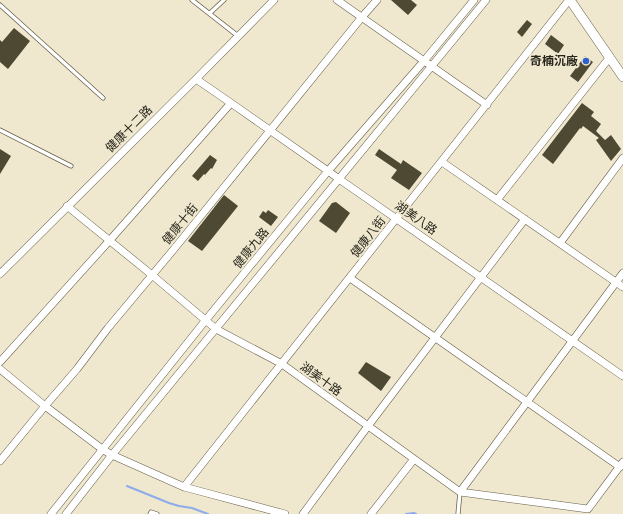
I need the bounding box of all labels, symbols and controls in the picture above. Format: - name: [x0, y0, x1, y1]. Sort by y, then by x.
- place label: 奇楠沉廠: [530, 53, 578, 67]
- marker: 奇楠沉廠: [581, 56, 591, 66]
- street label: 健康十二路: [102, 102, 154, 154]
- street label: 湖美八路: [393, 198, 440, 237]
- street label: 健康十街: [159, 200, 200, 246]
- street label: 健康八街: [347, 213, 388, 260]
- street label: 健康九路: [230, 224, 271, 270]
- street label: 湖美十路: [298, 358, 345, 398]

